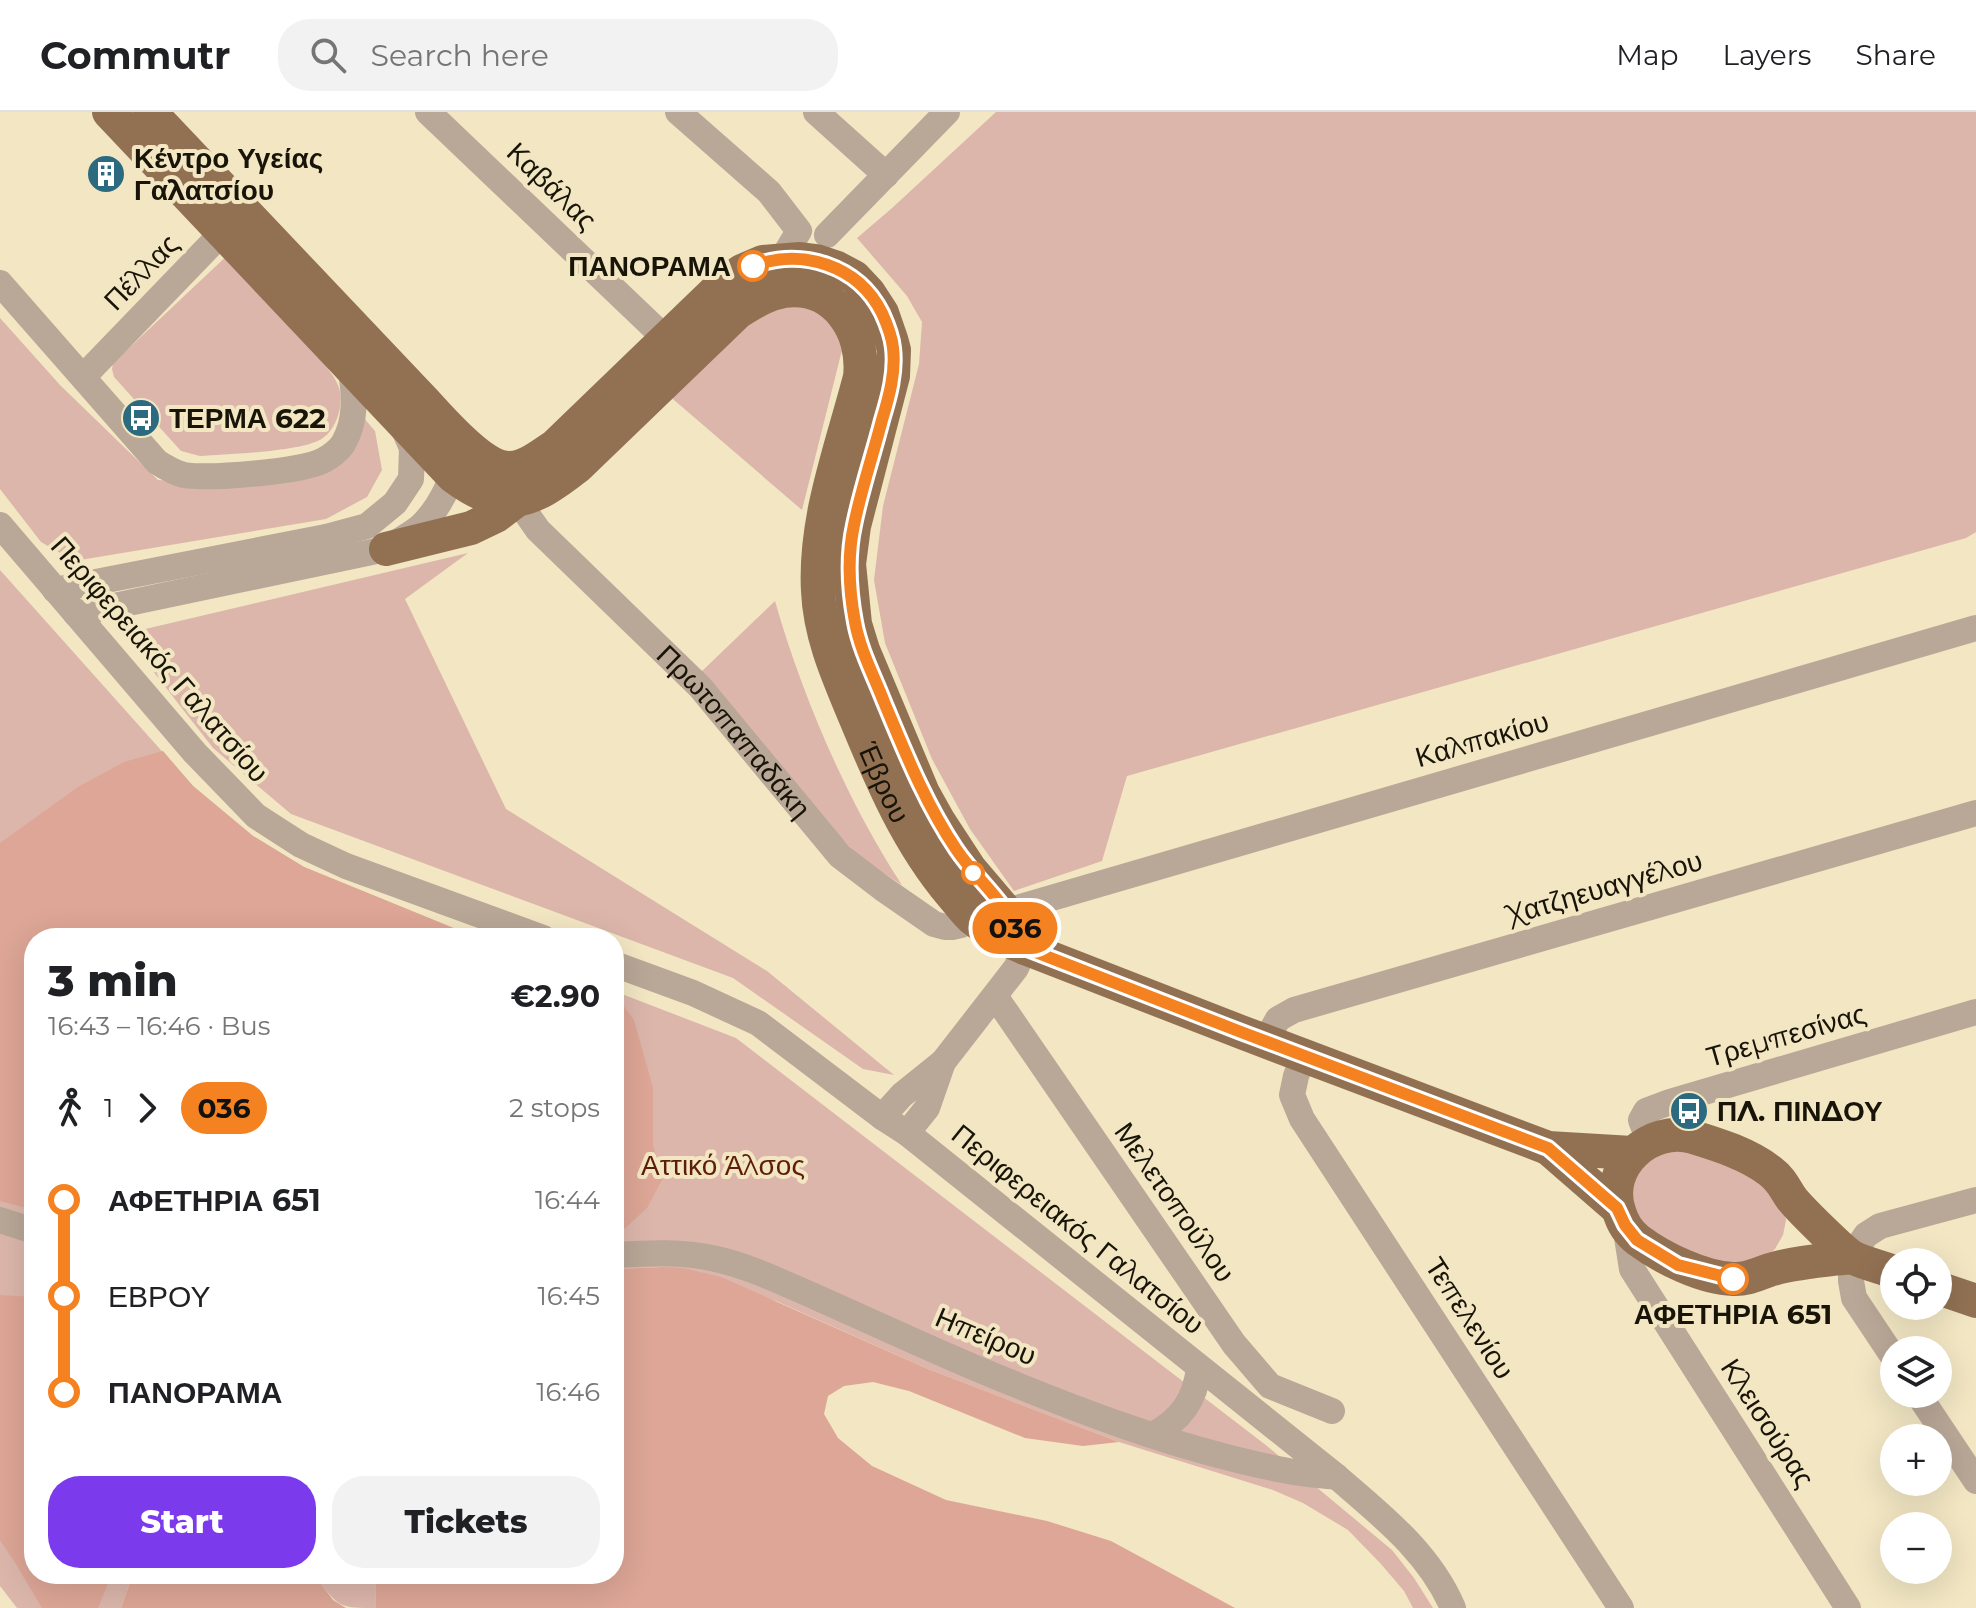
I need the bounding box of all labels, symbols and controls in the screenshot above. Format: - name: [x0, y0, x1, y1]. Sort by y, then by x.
- search box: [278, 19, 838, 91]
- text: Commutr: [40, 32, 230, 79]
- icon: search: [306, 33, 350, 77]
- text: Search here: [370, 37, 549, 74]
- text: Map: [1616, 38, 1679, 72]
- text: Layers: [1723, 38, 1812, 72]
- text: Share: [1856, 38, 1936, 72]
- street label: Καβάλας: [500, 135, 604, 237]
- place label: Κέντρο Υγείας Γαλατσίου: [134, 141, 323, 207]
- building icon: Κέντρο Υγείας Γαλατσίου: [85, 153, 127, 195]
- street label: Πέλλας: [97, 227, 185, 317]
- place label: ΠΑΝΟΡΑΜΑ: [568, 249, 731, 283]
- marker: ΠΑΝΟΡΑΜΑ: [738, 251, 768, 281]
- bus stop icon: ΤΕΡΜΑ 622: [120, 397, 162, 439]
- place label: ΤΕΡΜΑ 622: [169, 401, 326, 435]
- street label: Περιφερειακός Γαλατσίου: [44, 529, 276, 789]
- street label: Πρωτοπαπαδάκη: [650, 638, 818, 825]
- street label: Καλπακίου: [1411, 704, 1553, 774]
- street label: Έβρου: [850, 736, 917, 829]
- street label: Χατζηευαγγέλου: [1500, 843, 1706, 932]
- unlabelled marker: [962, 862, 984, 884]
- line badge: 036: [969, 902, 1061, 954]
- text: 036: [988, 911, 1042, 945]
- text: 3 min: [48, 953, 178, 1007]
- text: €2.90: [510, 978, 600, 1015]
- street label: Τρεμπεσίνας: [1702, 996, 1870, 1074]
- text: 16:43 – 16:46 · Bus: [48, 1010, 271, 1042]
- icon: walk: [48, 1086, 92, 1130]
- icon: forward: [125, 1086, 169, 1130]
- bus stop icon: ΠΛ. ΠΙΝΔΟΥ: [1668, 1090, 1710, 1132]
- text: 036: [197, 1091, 251, 1125]
- text: 1: [104, 1092, 113, 1124]
- text: 2 stops: [509, 1092, 600, 1124]
- place label: ΠΛ. ΠΙΝΔΟΥ: [1717, 1094, 1883, 1128]
- street label: Μελετοπούλου: [1107, 1116, 1243, 1288]
- street label: Περιφερειακός Γαλατσίου: [945, 1117, 1211, 1341]
- park label: Αττικό Άλσος: [641, 1148, 805, 1182]
- text: ΑΦΕΤΗΡΙΑ 651: [108, 1182, 321, 1219]
- text: 16:44: [535, 1184, 600, 1216]
- map controls: [1880, 1248, 1952, 1584]
- button: locate: [1880, 1248, 1952, 1320]
- street label: Τεπελενίου: [1418, 1251, 1522, 1385]
- marker: ΑΦΕΤΗΡΙΑ 651: [1718, 1264, 1748, 1294]
- text: ΕΒΡΟΥ: [108, 1278, 210, 1315]
- text: 16:45: [537, 1280, 600, 1312]
- place label: ΑΦΕΤΗΡΙΑ 651: [1634, 1297, 1832, 1331]
- street label: Ηπείρου: [931, 1300, 1041, 1372]
- button: layers: [1880, 1336, 1952, 1408]
- street label: Κλεισούρας: [1714, 1352, 1822, 1494]
- text: ΠΑΝΟΡΑΜΑ: [108, 1374, 282, 1411]
- text: 16:46: [536, 1376, 600, 1408]
- button: +: [1880, 1424, 1952, 1496]
- button: Start: [48, 1476, 316, 1568]
- button: Tickets: [332, 1476, 600, 1568]
- button: −: [1880, 1512, 1952, 1584]

